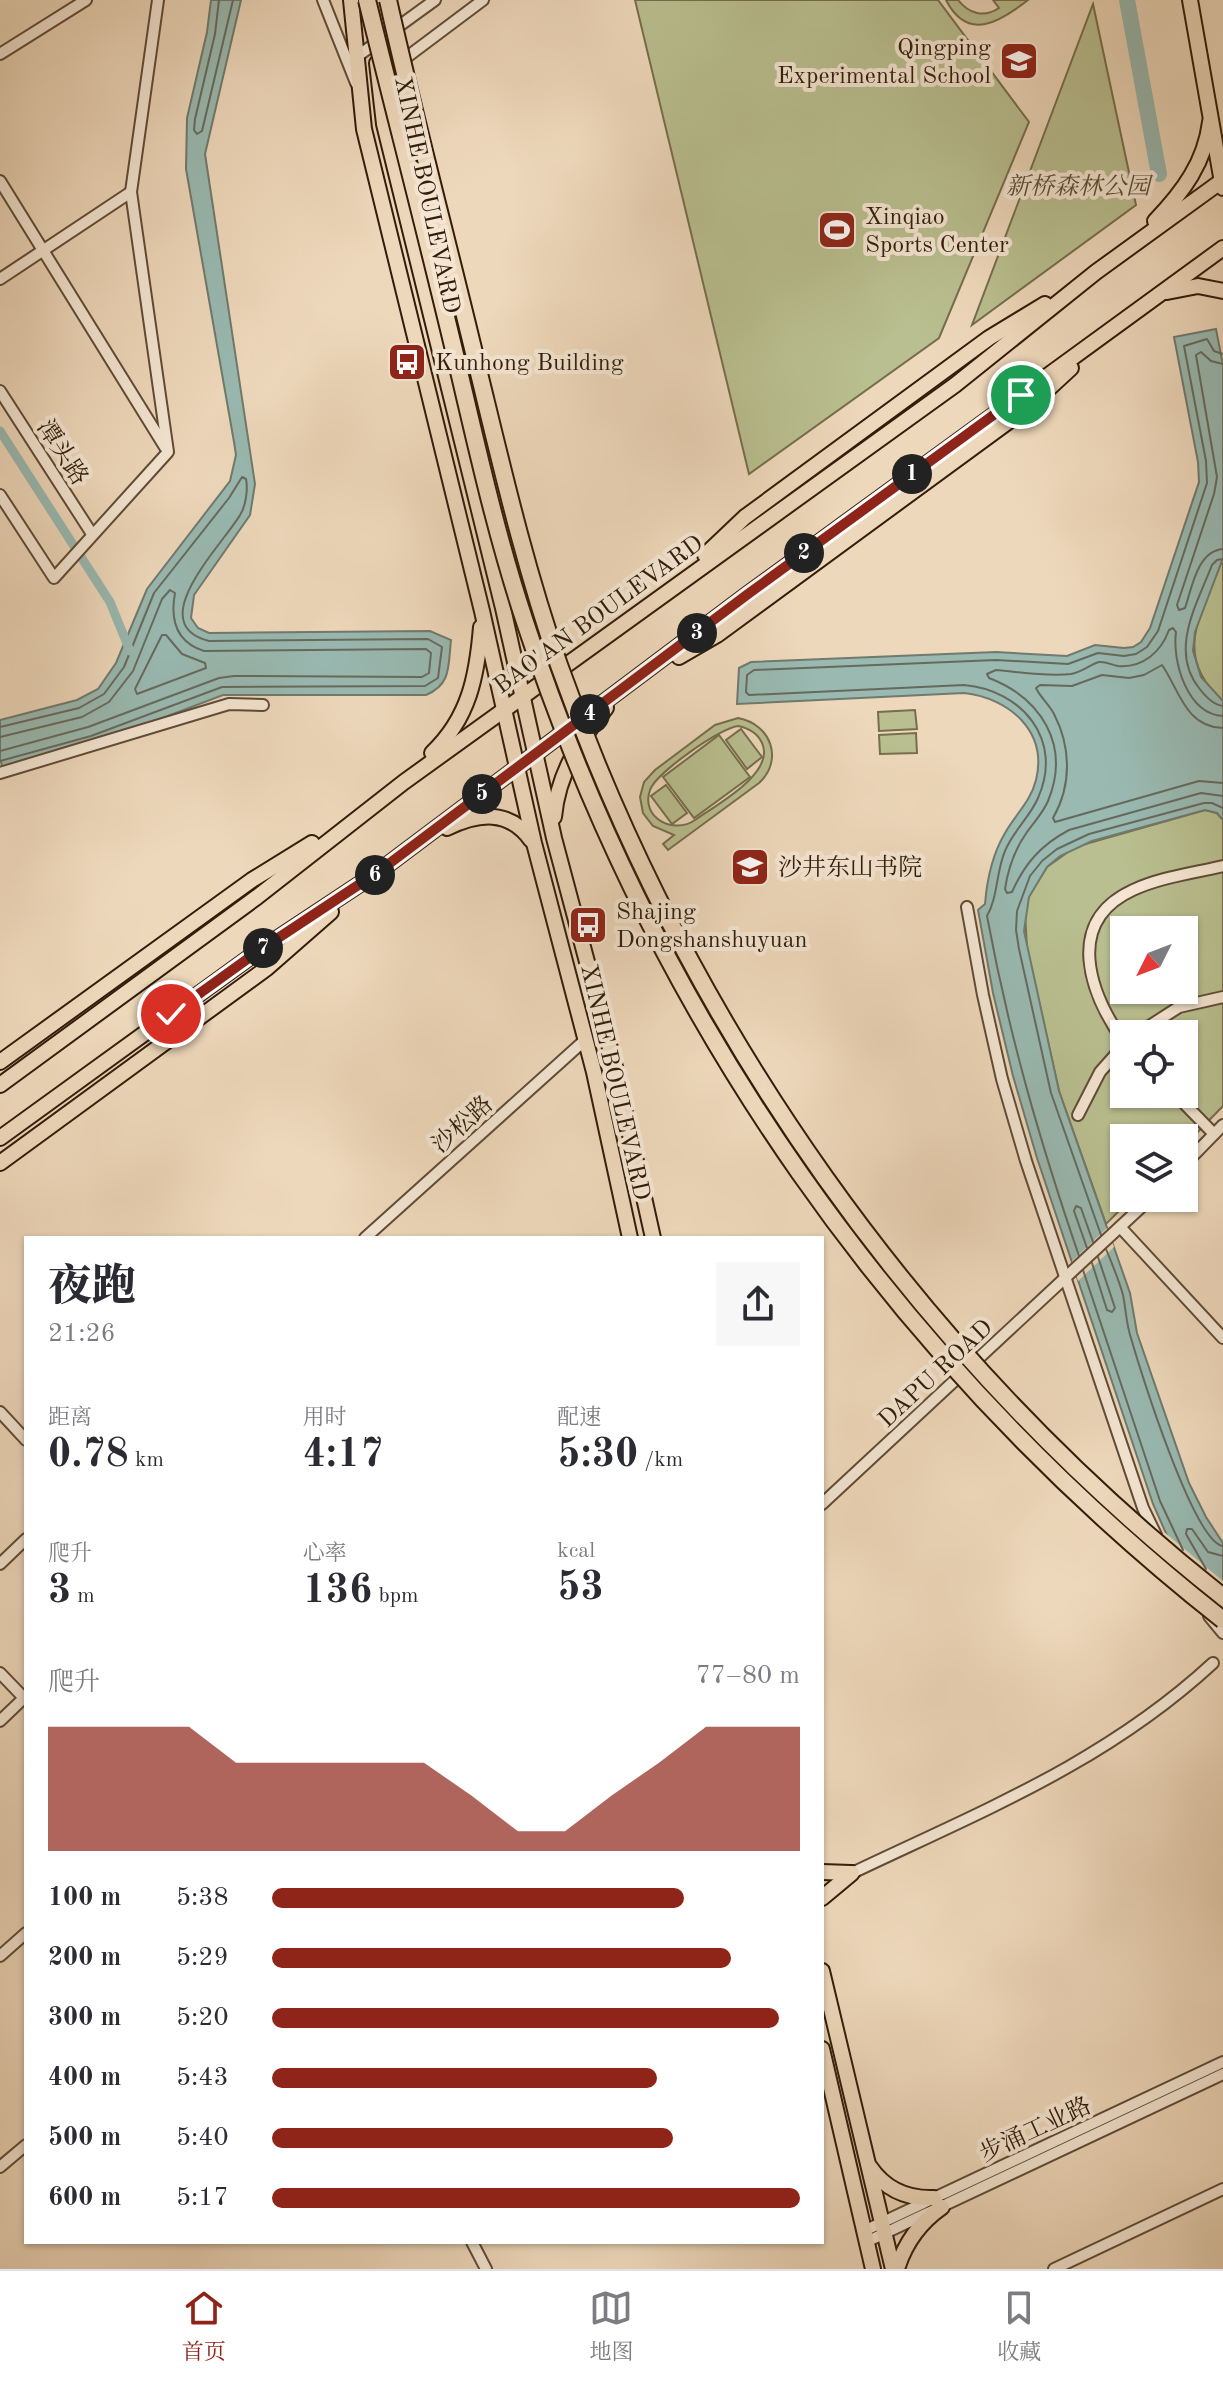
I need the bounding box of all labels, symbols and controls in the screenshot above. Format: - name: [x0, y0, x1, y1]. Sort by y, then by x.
- place label: Qingping Experimental School: [777, 37, 991, 89]
- school or university icon: Qingping Experimental School: [998, 40, 1040, 82]
- street label: XINHE BOULEVARD: [389, 75, 463, 316]
- park label: 新桥森林公园: [1006, 173, 1154, 200]
- place label: Xinqiao Sports Center: [865, 206, 1009, 258]
- sports icon: Xinqiao Sports Center: [816, 209, 858, 251]
- bus stop icon: Kunhong Building: [386, 341, 428, 383]
- place label: Kunhong Building: [435, 352, 624, 376]
- pin: [987, 361, 1055, 429]
- icon: arrive: [999, 373, 1043, 417]
- street label: 潭头路: [32, 415, 94, 490]
- pin: 1: [892, 454, 932, 494]
- text: 1: [906, 463, 918, 485]
- street label: BAO'AN BOULEVARD: [490, 532, 708, 699]
- pin: 2: [784, 533, 824, 573]
- text: 2: [798, 542, 810, 564]
- pin: 3: [677, 613, 717, 653]
- text: 3: [691, 622, 703, 644]
- pin: 4: [570, 694, 610, 734]
- text: 4: [584, 703, 596, 725]
- pin: 5: [462, 774, 502, 814]
- text: 5: [476, 783, 488, 805]
- school or university icon: 沙井东山书院: [729, 846, 771, 888]
- place label: 沙井东山书院: [778, 854, 922, 881]
- pin: 6: [355, 855, 395, 895]
- text: 6: [369, 864, 381, 886]
- place label: Shajing Dongshanshuyuan: [616, 901, 808, 953]
- bus stop icon: Shajing Dongshanshuyuan: [567, 904, 609, 946]
- north arrow: [1110, 916, 1198, 1004]
- map controls: [1110, 916, 1198, 1212]
- pin: 7: [243, 928, 283, 968]
- text: 7: [257, 937, 269, 959]
- street label: XINHE BOULEVARD: [575, 962, 653, 1203]
- pin: [137, 980, 205, 1048]
- icon: check: [149, 992, 193, 1036]
- button: locate: [1110, 1020, 1198, 1108]
- street label: 沙松路: [427, 1090, 498, 1158]
- button: layers: [1110, 1124, 1198, 1212]
- button: share: [716, 1262, 800, 1346]
- text: 夜跑: [48, 1266, 136, 1310]
- street label: DAPU ROAD: [875, 1316, 998, 1433]
- text: 21:26: [48, 1321, 116, 1347]
- text: 距离: [48, 1407, 92, 1429]
- text: 用时: [303, 1407, 347, 1429]
- text: 配速: [557, 1407, 601, 1429]
- text: 0.78: [48, 1436, 129, 1476]
- text: 4:17: [303, 1436, 383, 1476]
- text: 5:30: [557, 1436, 638, 1476]
- text: km: [129, 1449, 164, 1471]
- text: /km: [638, 1449, 683, 1471]
- text: kcal: [557, 1540, 595, 1562]
- text: 爬升: [48, 1543, 92, 1565]
- text: 心率: [303, 1543, 347, 1565]
- text: 53: [557, 1569, 604, 1609]
- text: 3: [48, 1572, 71, 1612]
- text: 136: [303, 1572, 372, 1612]
- text: m: [71, 1585, 95, 1607]
- text: bpm: [372, 1585, 419, 1607]
- text: 77–80 m: [696, 1663, 800, 1689]
- text: 爬升: [48, 1670, 100, 1696]
- text: 100 m: [48, 1885, 121, 1911]
- text: 5:38: [176, 1885, 229, 1911]
- text: 200 m: [48, 1945, 121, 1971]
- text: 5:29: [176, 1945, 229, 1971]
- text: 300 m: [48, 2005, 121, 2031]
- text: 5:20: [176, 2005, 229, 2031]
- text: 400 m: [48, 2065, 121, 2091]
- text: 5:43: [176, 2065, 229, 2091]
- street label: 步涌工业路: [975, 2092, 1095, 2167]
- text: 500 m: [48, 2125, 121, 2151]
- text: 5:40: [176, 2125, 229, 2151]
- text: 600 m: [48, 2185, 121, 2211]
- text: 5:17: [176, 2185, 229, 2211]
- tab: 首页: [182, 2286, 226, 2367]
- tab: 地图: [589, 2286, 633, 2367]
- tab: 收藏: [997, 2286, 1041, 2367]

